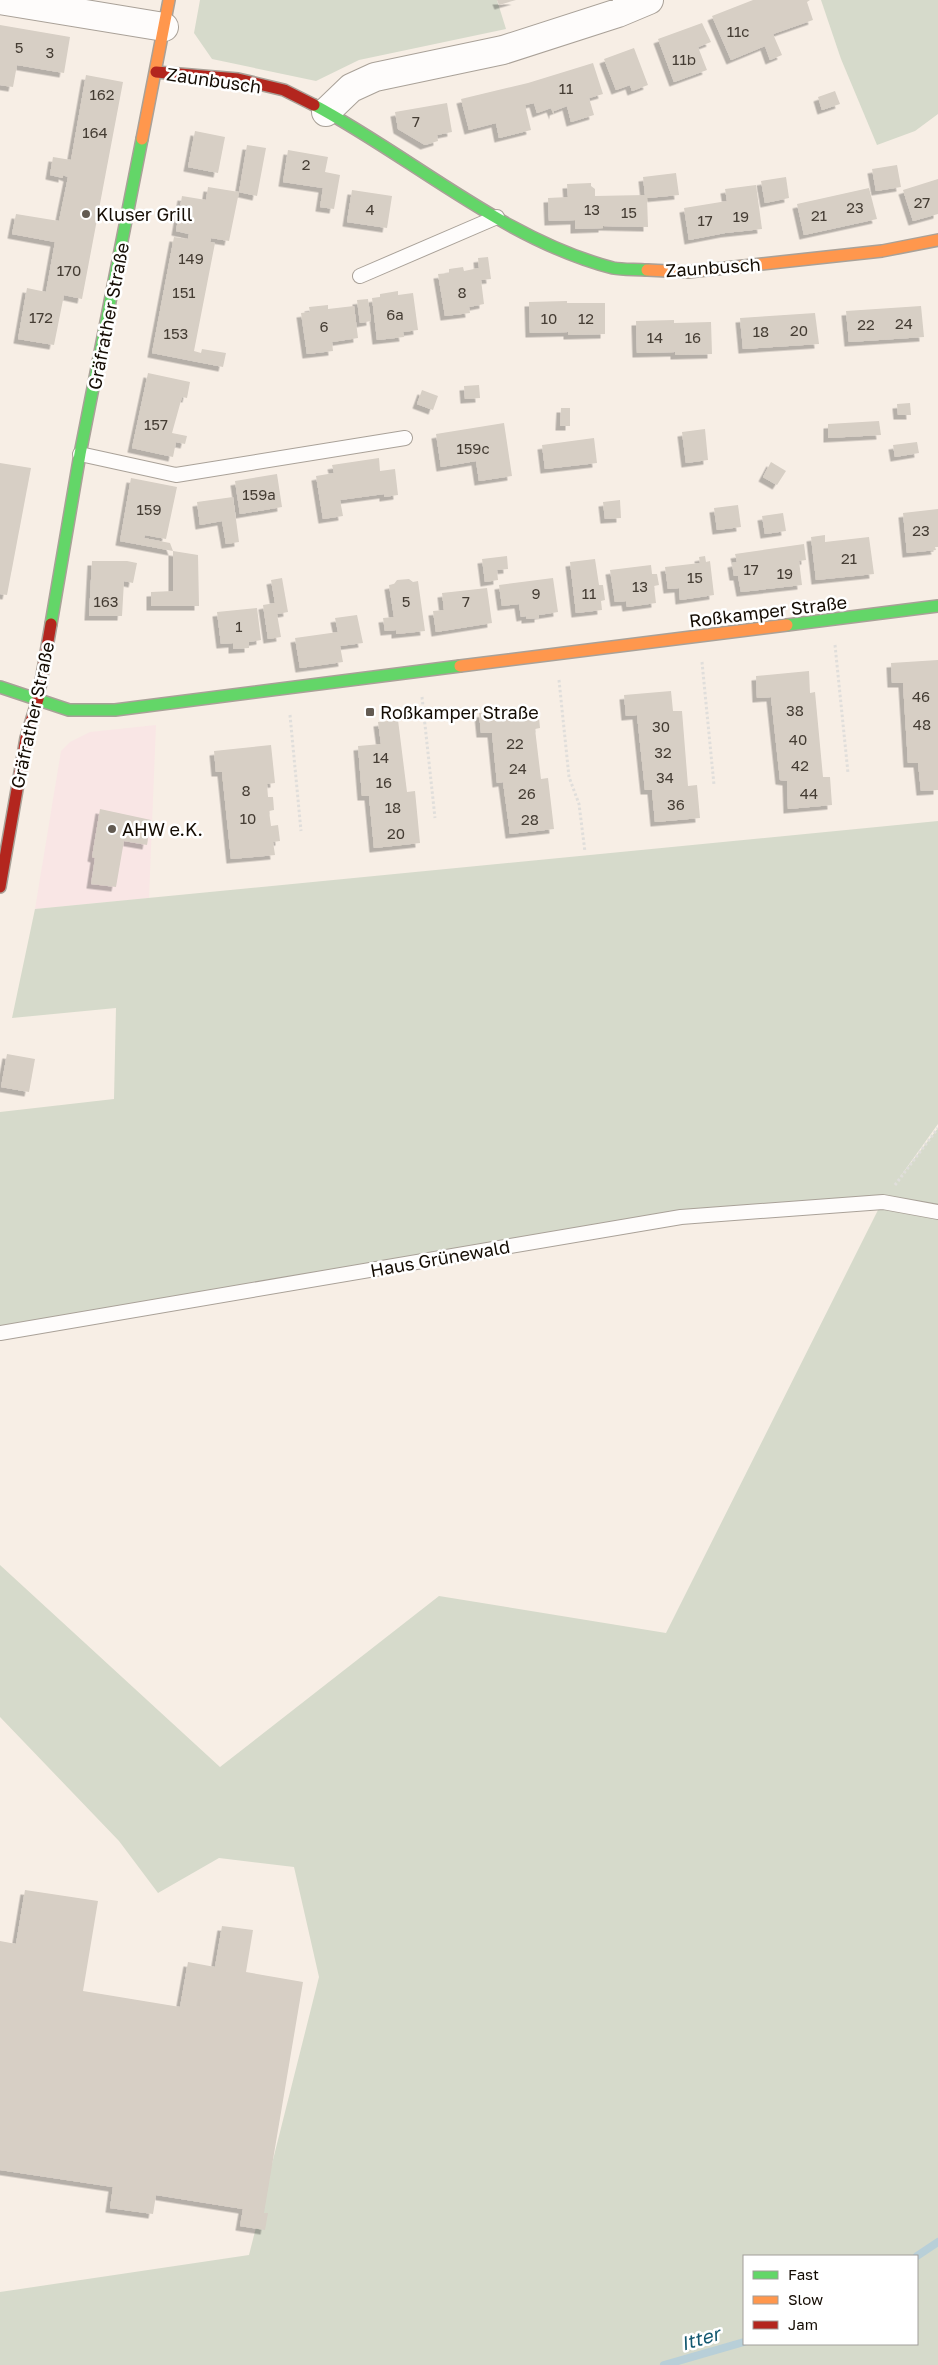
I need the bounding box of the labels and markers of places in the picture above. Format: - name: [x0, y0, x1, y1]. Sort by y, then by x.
- place label: Kluser Grill: [96, 203, 193, 225]
- marker: Kluser Grill: [80, 208, 92, 220]
- place label: Roßkamper Straße: [380, 701, 539, 723]
- marker: Roßkamper Straße: [364, 706, 376, 718]
- place label: AHW e.K.: [122, 818, 203, 840]
- marker: AHW e.K.: [106, 823, 118, 835]

